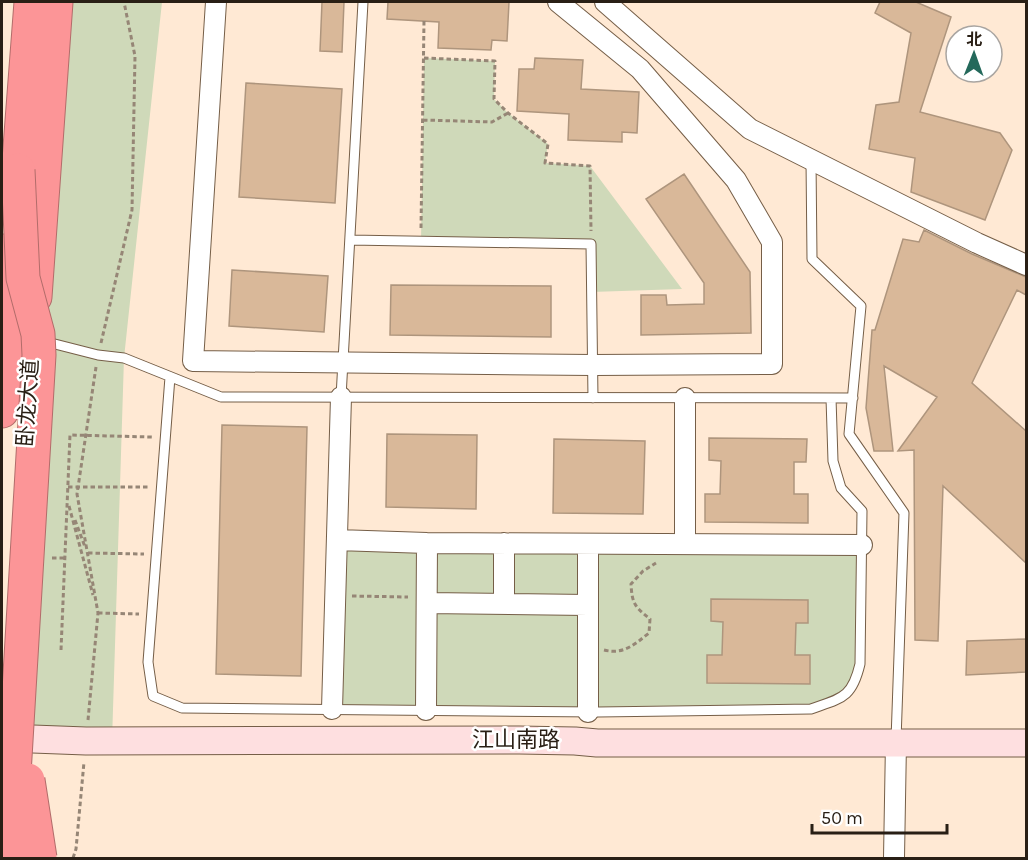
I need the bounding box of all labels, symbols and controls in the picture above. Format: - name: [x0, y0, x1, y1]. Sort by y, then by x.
- north arrow: [944, 24, 1004, 84]
- text: 北: [966, 30, 982, 49]
- street label: 卧龙大道: [12, 358, 44, 448]
- street label: 江山南路: [472, 727, 560, 753]
- scale bar: [812, 797, 947, 835]
- text: 50 m: [821, 807, 863, 829]

